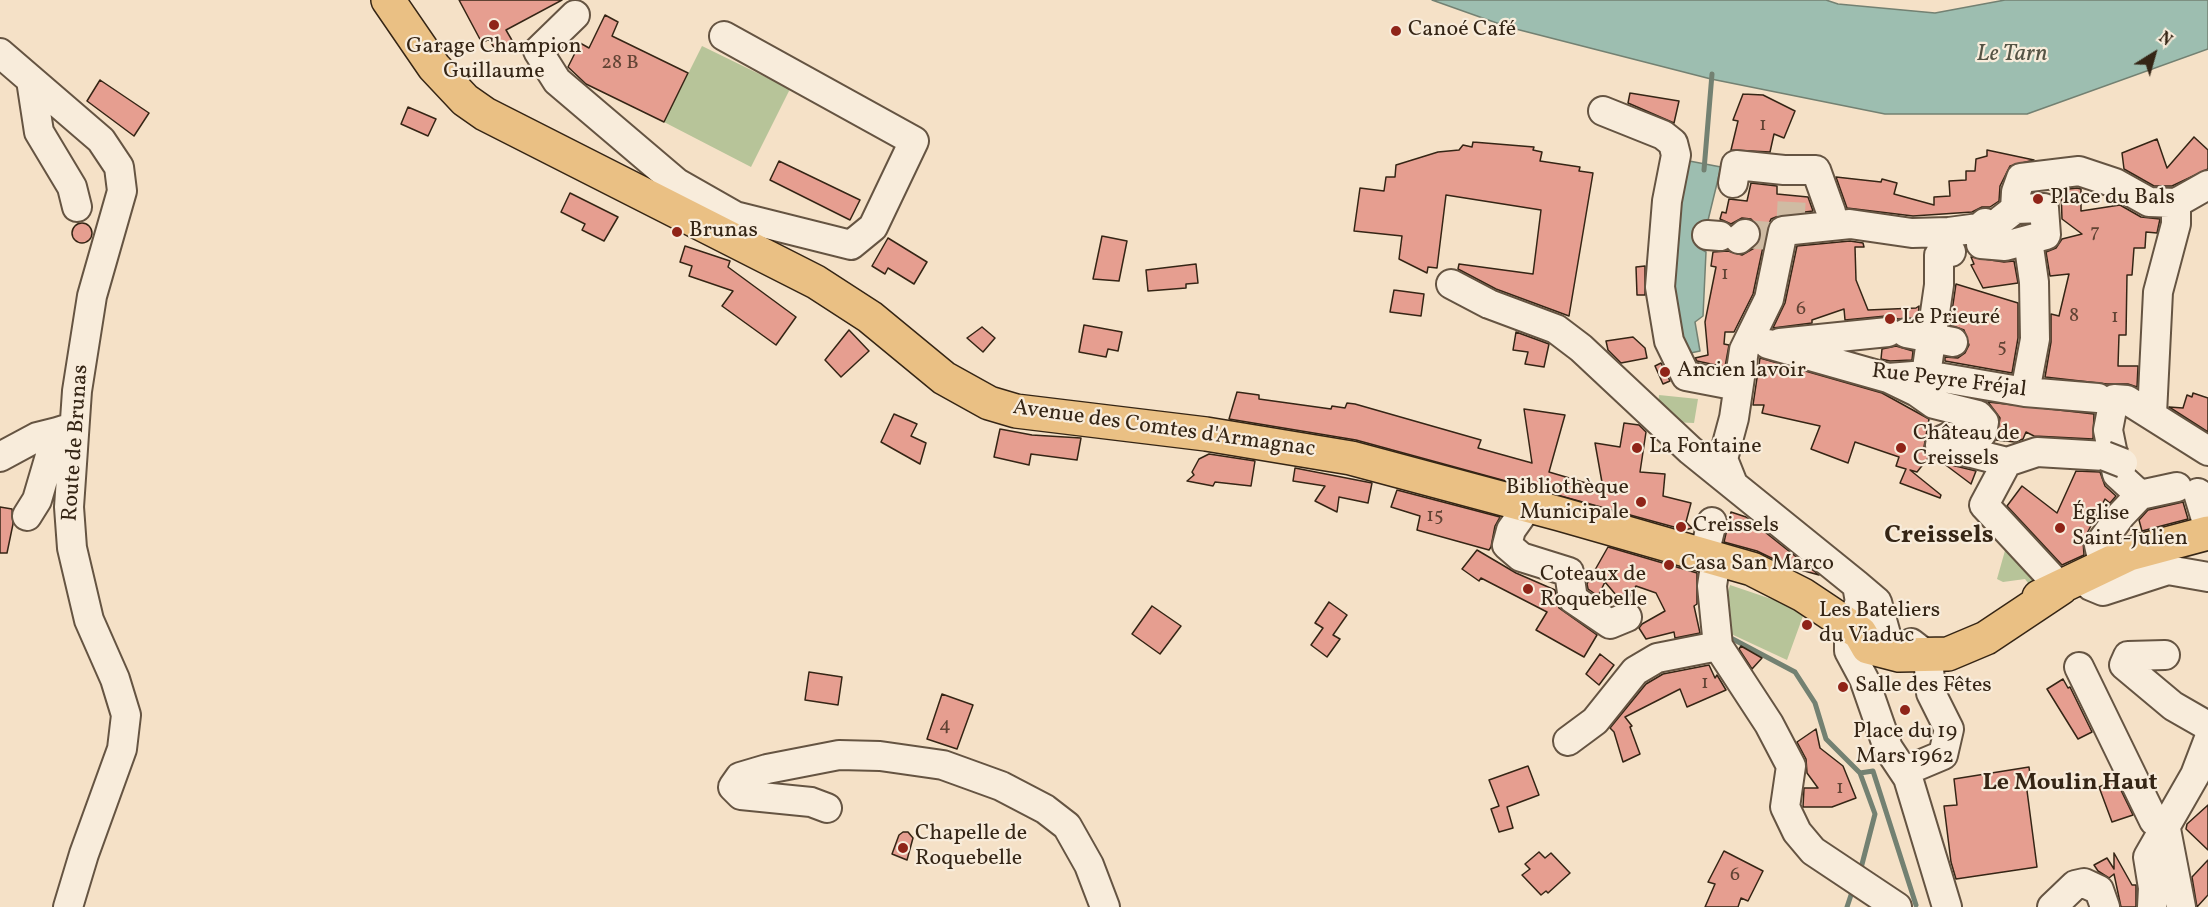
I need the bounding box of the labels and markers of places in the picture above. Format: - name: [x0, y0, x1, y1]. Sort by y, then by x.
- marker: Garage Champion Guillaume: [487, 18, 501, 32]
- place label: Canoé Café: [1408, 18, 1516, 44]
- marker: Canoé Café: [1389, 24, 1403, 38]
- place label: Garage Champion Guillaume: [406, 35, 582, 86]
- place label: Place du Bals: [2050, 186, 2175, 212]
- marker: Place du Bals: [2031, 192, 2045, 206]
- place label: Brunas: [689, 219, 758, 245]
- marker: Brunas: [670, 225, 684, 239]
- place label: Le Prieuré: [1902, 306, 2000, 332]
- marker: Le Prieuré: [1883, 312, 1897, 326]
- place label: Ancien lavoir: [1677, 359, 1806, 385]
- marker: Ancien lavoir: [1658, 365, 1672, 379]
- place label: Château de Creissels: [1913, 422, 2020, 474]
- place label: La Fontaine: [1649, 435, 1762, 461]
- marker: La Fontaine: [1630, 441, 1644, 455]
- marker: Château de Creissels: [1894, 441, 1908, 455]
- place label: Bibliothèque Municipale: [1506, 476, 1629, 528]
- marker: Bibliothèque Municipale: [1634, 495, 1648, 509]
- place label: Église Saint-Julien: [2072, 502, 2188, 554]
- place label: Creissels: [1693, 514, 1779, 540]
- marker: Creissels: [1674, 520, 1688, 534]
- marker: Église Saint-Julien: [2053, 521, 2067, 535]
- place label: Casa San Marco: [1681, 552, 1834, 578]
- marker: Casa San Marco: [1662, 558, 1676, 572]
- place label: Coteaux de Roquebelle: [1540, 563, 1647, 614]
- marker: Coteaux de Roquebelle: [1521, 582, 1535, 596]
- place label: Les Bateliers du Viaduc: [1819, 599, 1940, 650]
- marker: Les Bateliers du Viaduc: [1800, 618, 1814, 632]
- place label: Salle des Fêtes: [1855, 674, 1992, 700]
- marker: Salle des Fêtes: [1836, 680, 1850, 694]
- marker: Place du 19 Mars 1962: [1898, 703, 1912, 717]
- place label: Place du 19 Mars 1962: [1853, 720, 1957, 772]
- place label: Chapelle de Roquebelle: [915, 822, 1027, 873]
- marker: Chapelle de Roquebelle: [896, 841, 910, 855]

